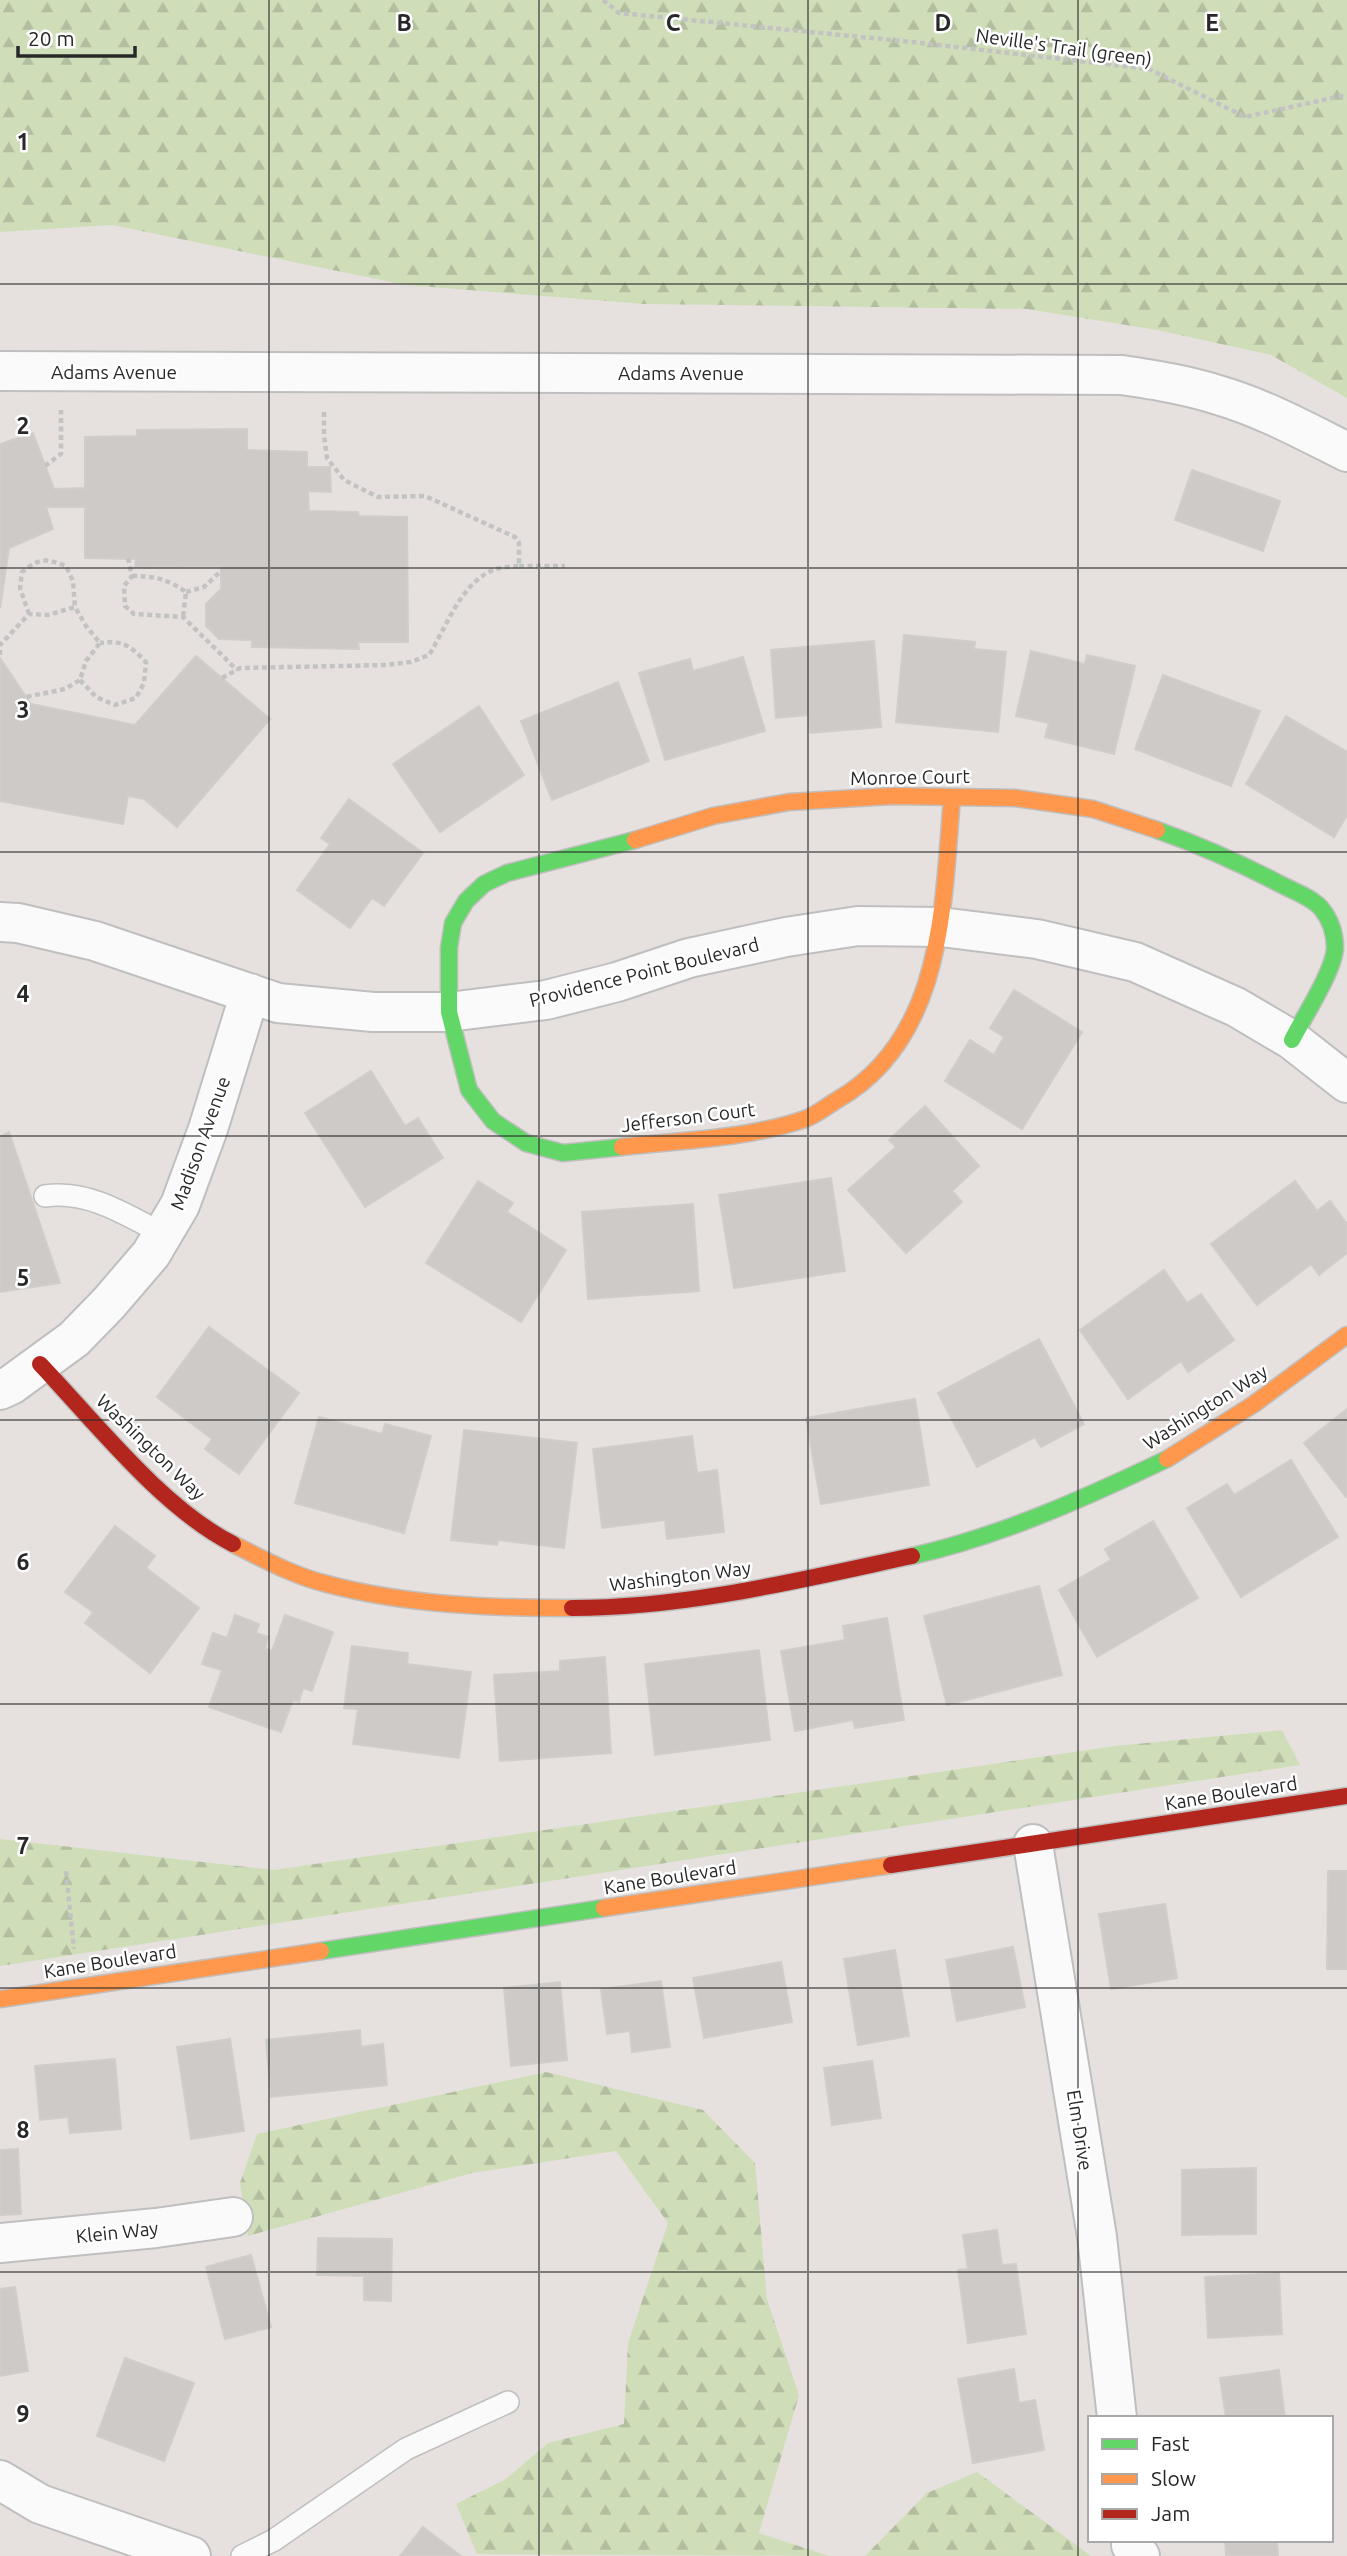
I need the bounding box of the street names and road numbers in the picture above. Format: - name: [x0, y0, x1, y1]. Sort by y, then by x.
- street label: Neville's Trail (green): [974, 24, 1154, 70]
- street label: Adams Avenue: [51, 361, 177, 383]
- street label: Adams Avenue: [618, 362, 744, 384]
- street label: Monroe Court: [850, 765, 971, 789]
- street label: Providence Point Boulevard: [527, 933, 761, 1011]
- street label: Madison Avenue: [166, 1073, 234, 1213]
- street label: Jefferson Court: [620, 1098, 757, 1136]
- street label: Washington Way: [1139, 1360, 1271, 1454]
- street label: Washington Way: [92, 1390, 210, 1504]
- street label: Washington Way: [608, 1556, 752, 1596]
- street label: Kane Boulevard: [1163, 1772, 1299, 1814]
- street label: Kane Boulevard: [602, 1856, 738, 1898]
- street label: Kane Boulevard: [42, 1940, 178, 1982]
- street label: Elm Drive: [1063, 2088, 1097, 2172]
- street label: Klein Way: [75, 2217, 159, 2247]

